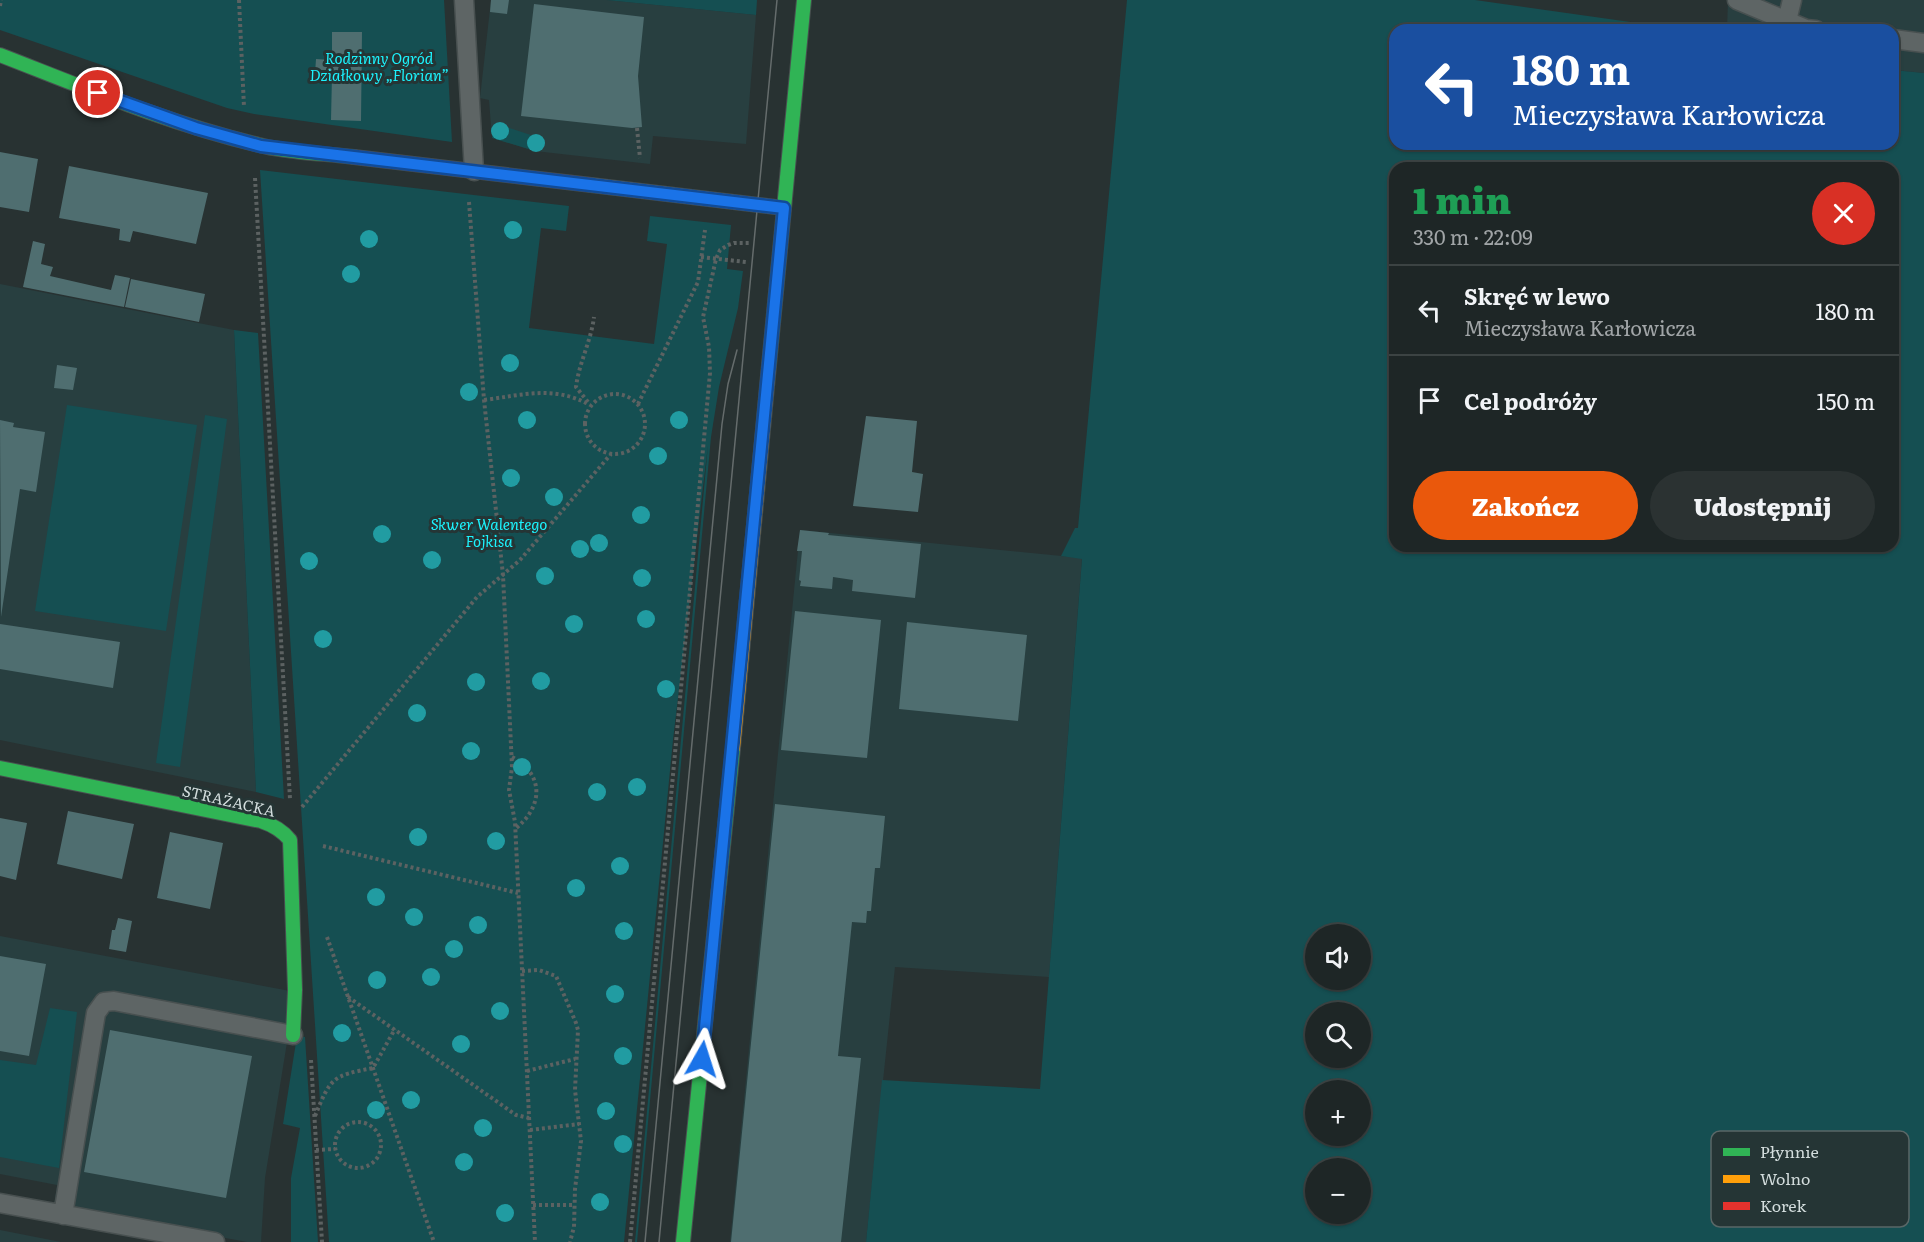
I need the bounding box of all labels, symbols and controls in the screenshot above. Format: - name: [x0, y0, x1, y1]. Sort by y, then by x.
- text: 180 m: [1512, 36, 1630, 98]
- park label: Rodzinny Ogród Działkowy „Florian”: [310, 46, 448, 86]
- icon: left: [1413, 48, 1491, 126]
- pin: [72, 67, 123, 118]
- icon: arrive: [81, 76, 114, 109]
- text: Mieczysława Karłowicza: [1512, 93, 1825, 133]
- text: 1 min: [1413, 172, 1511, 225]
- button: close: [1812, 182, 1875, 245]
- text: 330 m · 22:09: [1413, 221, 1533, 251]
- text: Skręć w lewo: [1464, 279, 1610, 312]
- icon: left: [1413, 294, 1446, 327]
- text: 180 m: [1815, 294, 1875, 327]
- text: Mieczysława Karłowicza: [1464, 312, 1696, 342]
- icon: arrive: [1413, 384, 1446, 417]
- text: Cel podróży: [1464, 384, 1597, 417]
- text: 150 m: [1816, 384, 1875, 417]
- button: Zakończ: [1413, 471, 1638, 540]
- button: Udostępnij: [1650, 471, 1875, 540]
- park label: Skwer Walentego Fojkisa: [431, 512, 547, 552]
- street label: STRAŻACKA: [180, 778, 278, 822]
- map controls: [1305, 924, 1371, 1224]
- button: sound: [1305, 924, 1371, 990]
- button: search: [1305, 1002, 1371, 1068]
- position arrow: [670, 1027, 734, 1091]
- button: +: [1305, 1080, 1371, 1146]
- legend: [1711, 1131, 1909, 1227]
- text: Płynnie: [1760, 1139, 1819, 1163]
- button: −: [1305, 1158, 1371, 1224]
- text: Wolno: [1760, 1166, 1810, 1190]
- text: Korek: [1760, 1193, 1806, 1217]

